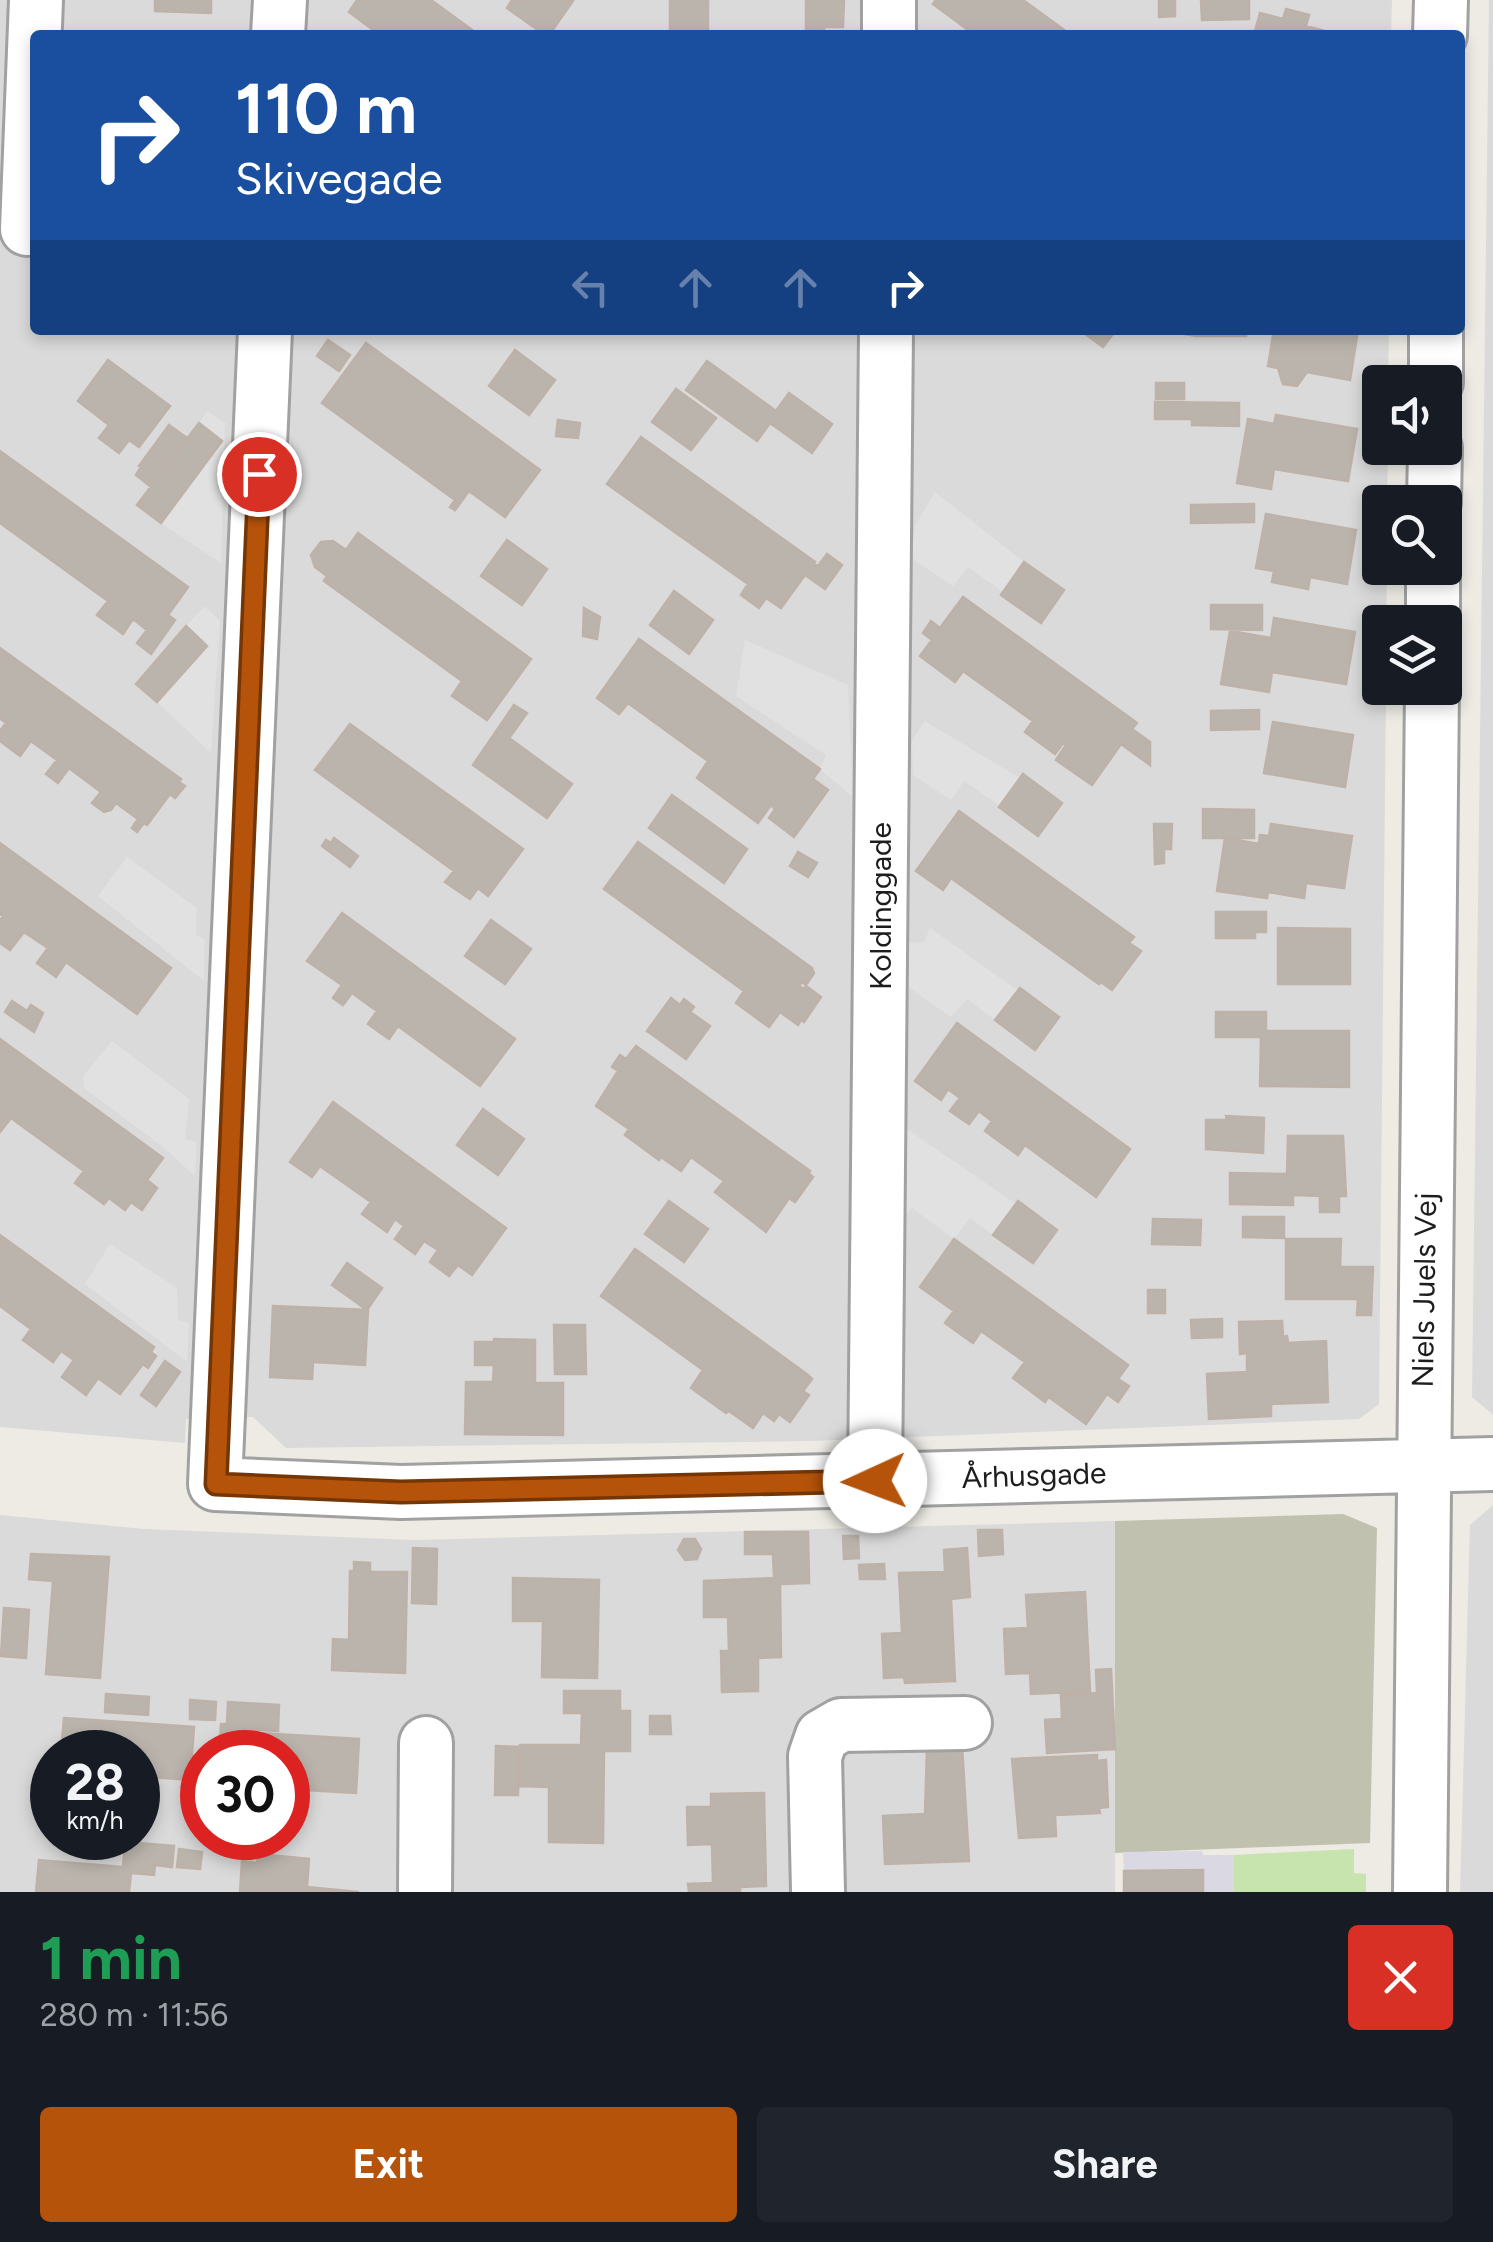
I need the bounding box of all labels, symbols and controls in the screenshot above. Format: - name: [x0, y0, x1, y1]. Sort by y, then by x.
- text: 110 m: [235, 66, 417, 151]
- icon: right: [70, 70, 200, 200]
- text: Skivegade: [235, 151, 443, 205]
- icon: left: [563, 260, 618, 315]
- icon: ahead: [668, 260, 723, 315]
- icon: ahead: [773, 260, 828, 315]
- icon: right: [878, 260, 933, 315]
- map controls: [1362, 365, 1462, 705]
- button: sound: [1362, 365, 1462, 465]
- pin: [217, 432, 302, 517]
- icon: arrive: [232, 447, 287, 502]
- button: search: [1362, 485, 1462, 585]
- button: layers: [1362, 605, 1462, 705]
- street label: Koldinggade: [862, 822, 899, 990]
- street label: Niels Juels Vej: [1404, 1192, 1444, 1388]
- position arrow: [823, 1429, 927, 1533]
- street label: Århusgade: [961, 1454, 1107, 1496]
- speed limit sign: 30: [180, 1730, 310, 1860]
- text: 28: [65, 1752, 125, 1813]
- text: km/h: [66, 1805, 124, 1835]
- text: 1 min: [40, 1922, 182, 1994]
- button: close: [1348, 1925, 1453, 2030]
- text: 280 m · 11:56: [40, 1996, 228, 2034]
- button: Exit: [40, 2107, 737, 2222]
- button: Share: [757, 2107, 1453, 2222]

